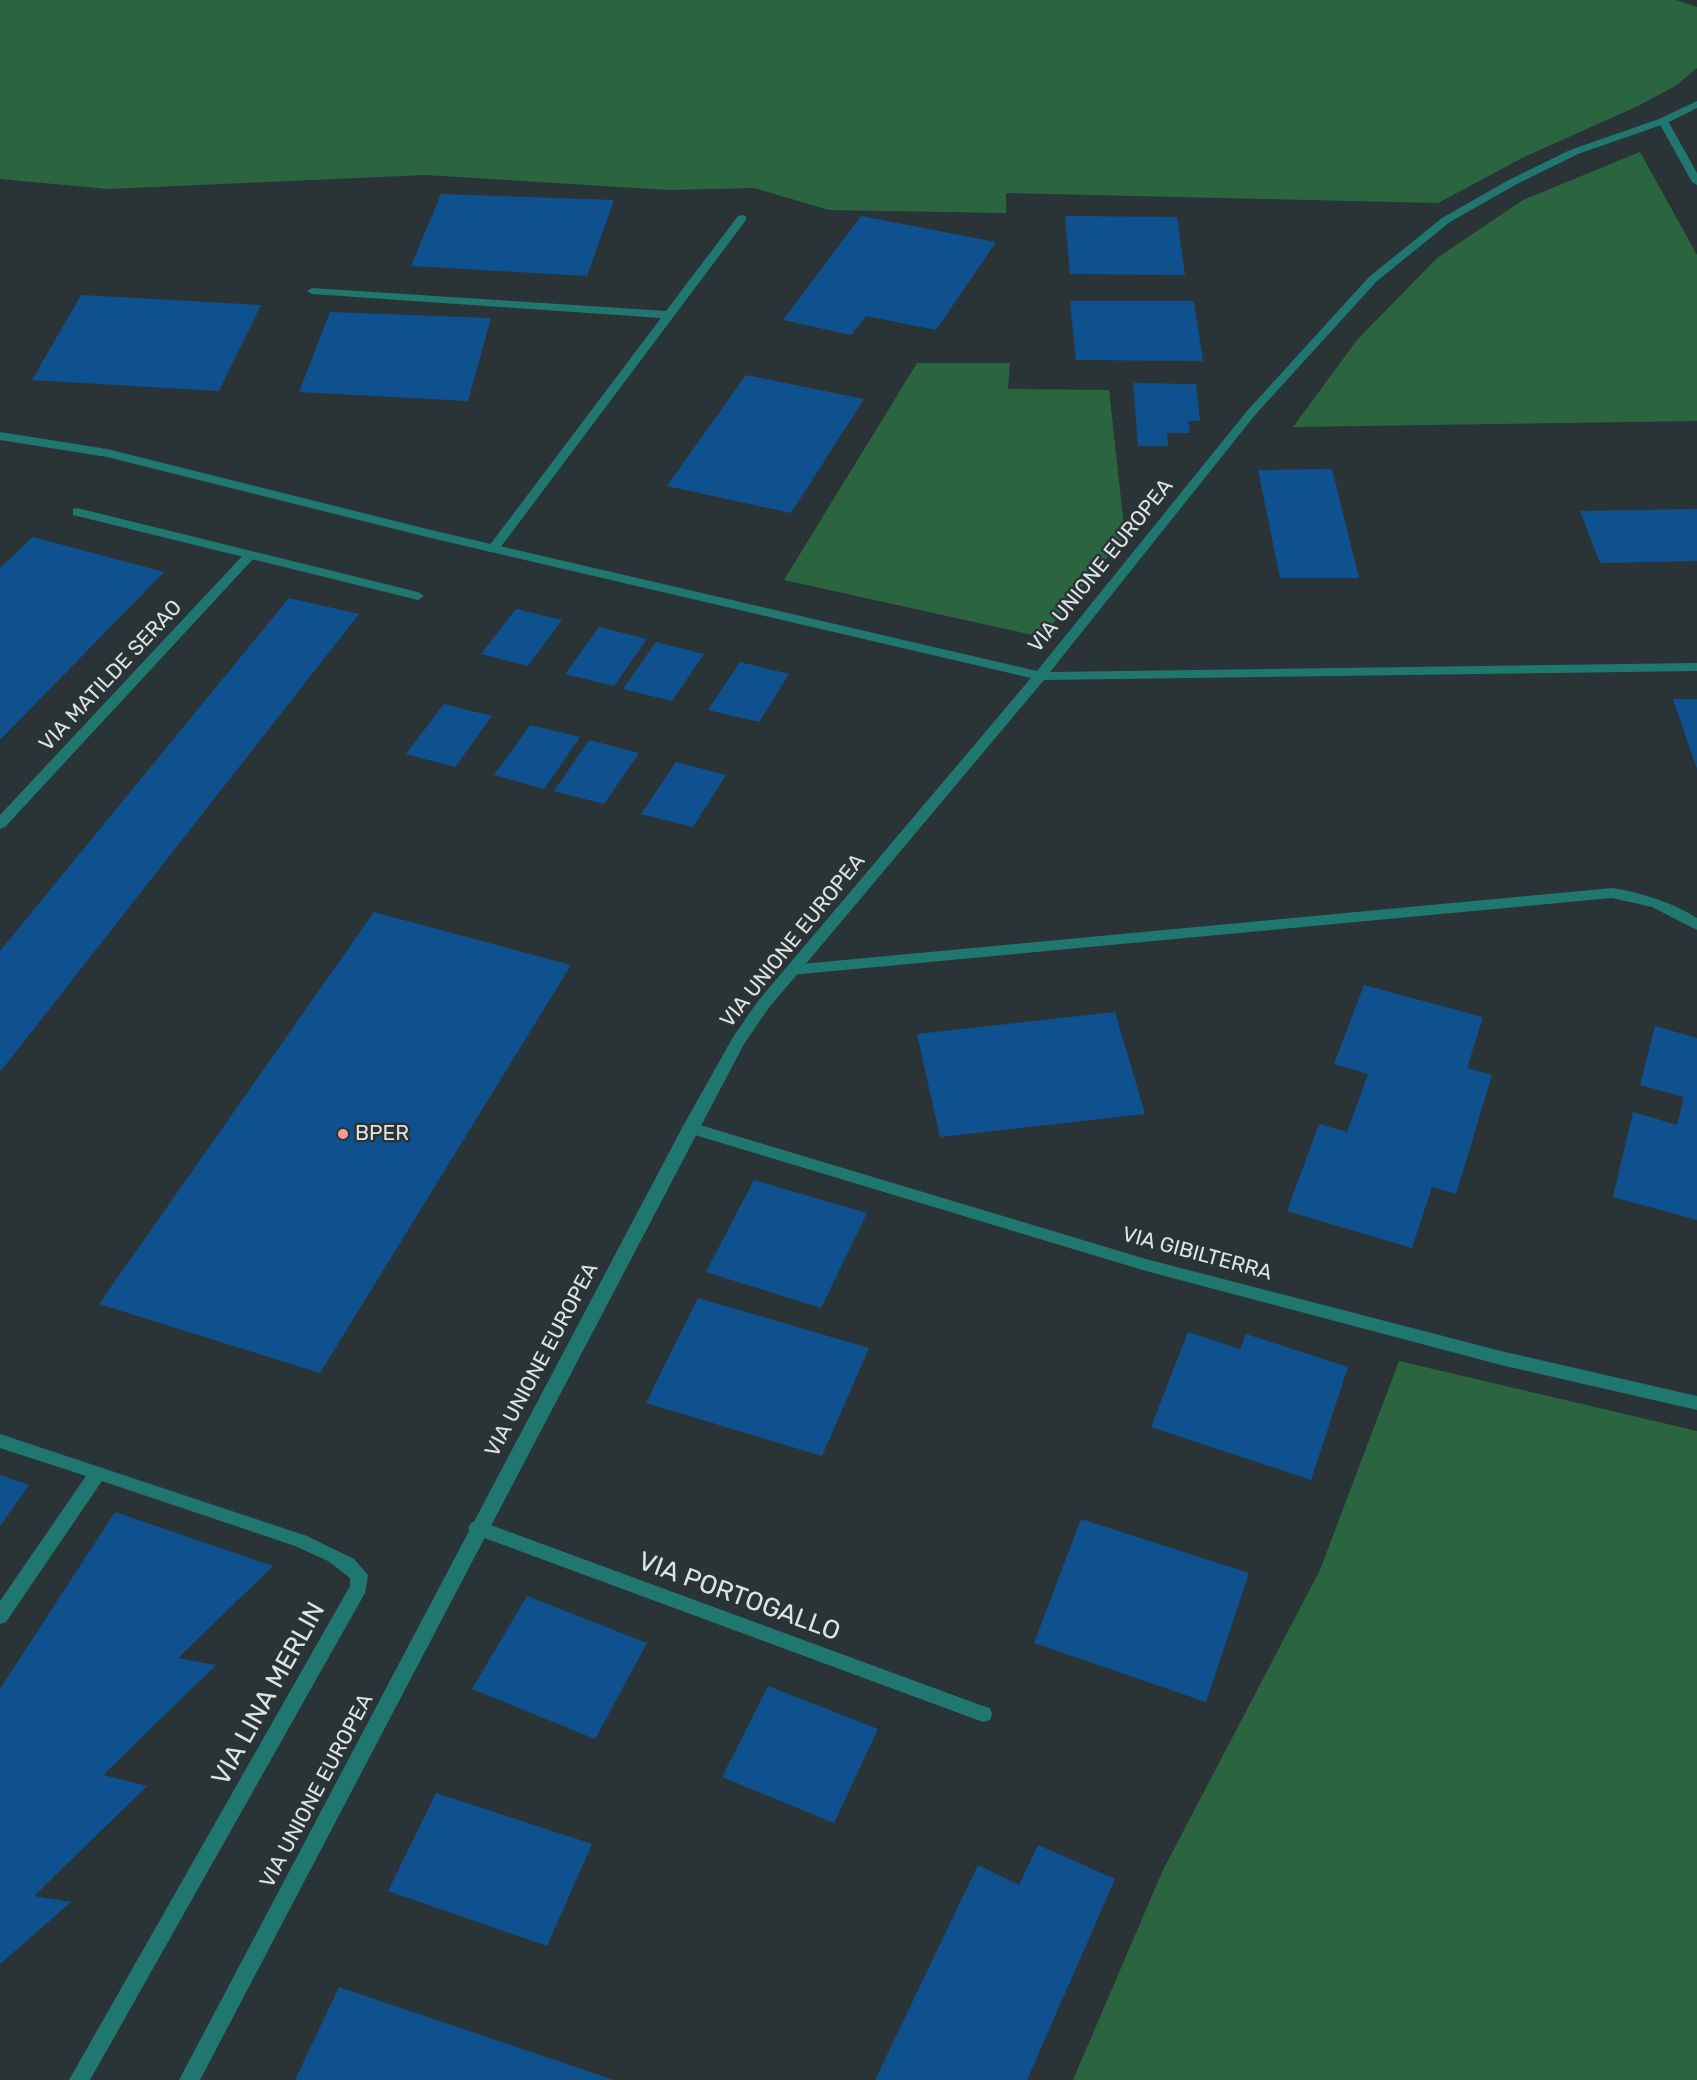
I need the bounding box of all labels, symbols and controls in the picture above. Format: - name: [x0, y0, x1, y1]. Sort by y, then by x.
- street label: VIA UNIONE EUROPEA: [1023, 474, 1179, 658]
- street label: VIA MATILDE SERAO: [34, 595, 188, 757]
- street label: VIA UNIONE EUROPEA: [715, 849, 871, 1033]
- place label: BPER: [355, 1121, 409, 1147]
- marker: BPER: [336, 1127, 350, 1141]
- street label: VIA GIBILTERRA: [1119, 1222, 1275, 1286]
- street label: VIA UNIONE EUROPEA: [480, 1259, 604, 1461]
- street label: VIA PORTOGALLO: [634, 1546, 844, 1648]
- street label: VIA LINA MERLIN: [206, 1597, 332, 1791]
- street label: VIA UNIONE EUROPEA: [255, 1690, 379, 1892]

